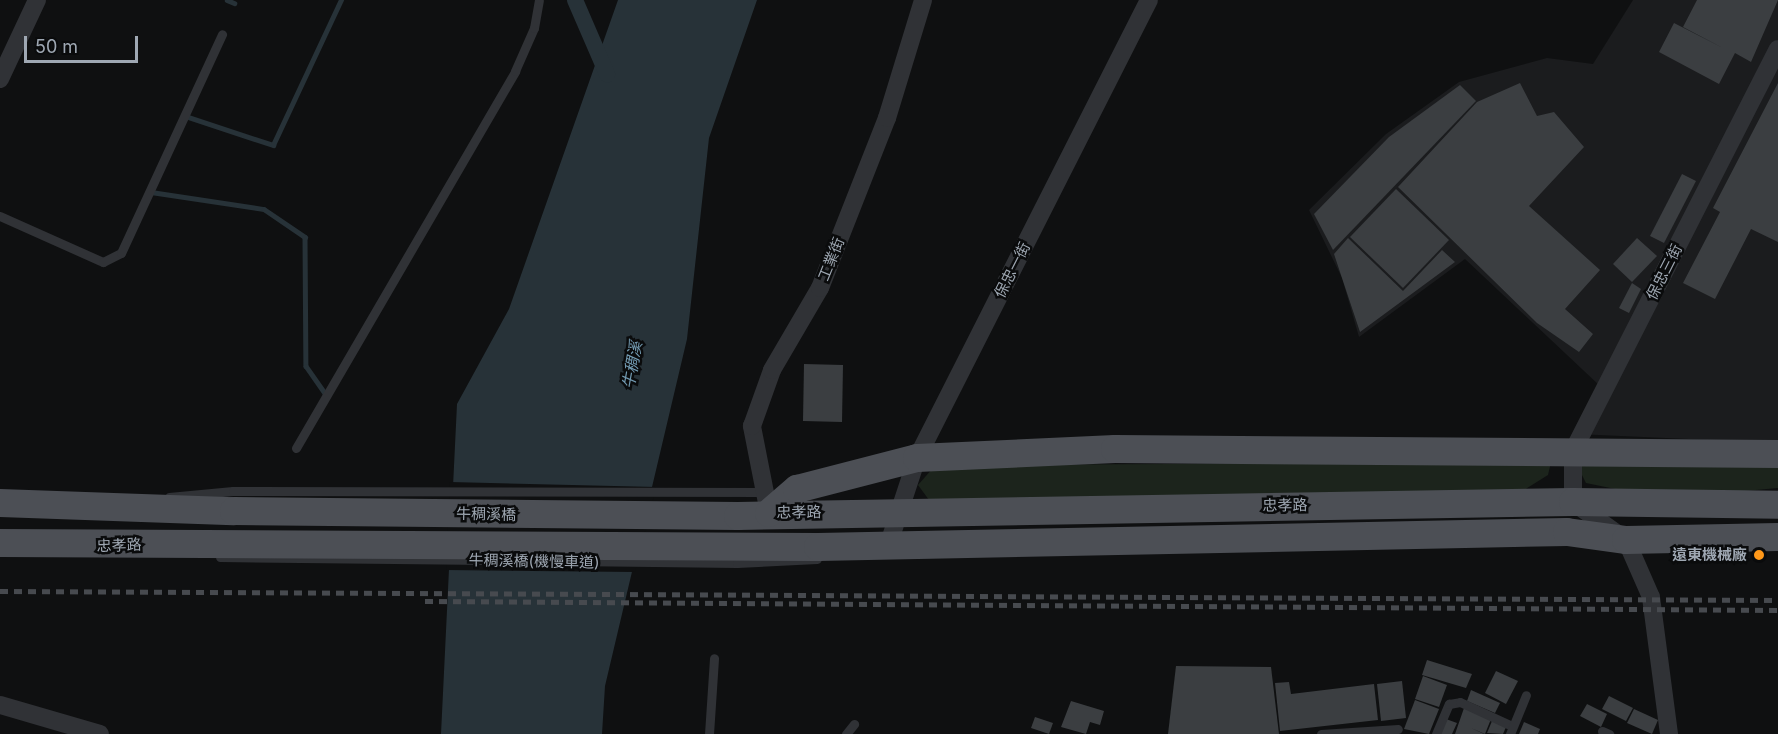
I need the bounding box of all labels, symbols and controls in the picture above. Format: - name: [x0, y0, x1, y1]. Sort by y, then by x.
- scale bar: [27, 24, 141, 62]
- text: 50 m: [35, 36, 78, 57]
- street label: 工業街: [814, 235, 848, 283]
- street label: 保忠一街: [990, 239, 1034, 301]
- street label: 保忠三街: [1642, 241, 1686, 303]
- water label: 牛稠溪: [618, 340, 646, 390]
- street label: 忠孝路: [1262, 496, 1308, 514]
- street label: 忠孝路: [776, 503, 822, 521]
- street label: 牛稠溪橋: [456, 504, 516, 524]
- street label: 忠孝路: [96, 535, 142, 555]
- place label: 遠東機械廠: [1672, 546, 1747, 564]
- marker: 遠東機械廠: [1752, 548, 1766, 562]
- street label: 牛稠溪橋(機慢車道): [468, 551, 600, 571]

